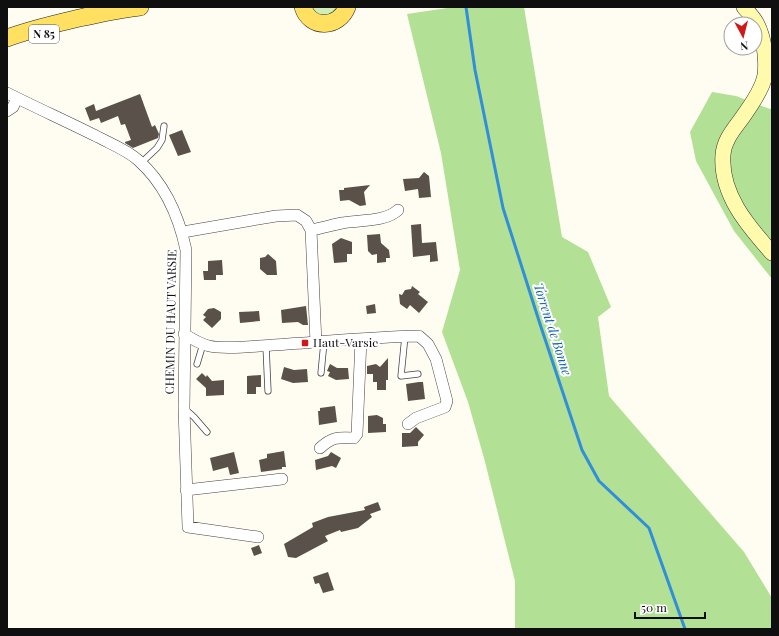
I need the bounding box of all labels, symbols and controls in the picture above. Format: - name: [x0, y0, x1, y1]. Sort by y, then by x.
- north arrow: [723, 16, 763, 56]
- road number: N 85: [29, 25, 59, 43]
- text: N: [739, 38, 749, 54]
- street label: CHEMIN DU HAUT VARSIE: [161, 249, 179, 394]
- water label: Torrent de Bonne: [531, 281, 577, 378]
- place label: Haut-Varsie: [313, 334, 378, 350]
- marker: Haut-Varsie: [300, 338, 310, 348]
- scale bar: [635, 594, 705, 620]
- text: 50 m: [641, 599, 667, 615]

